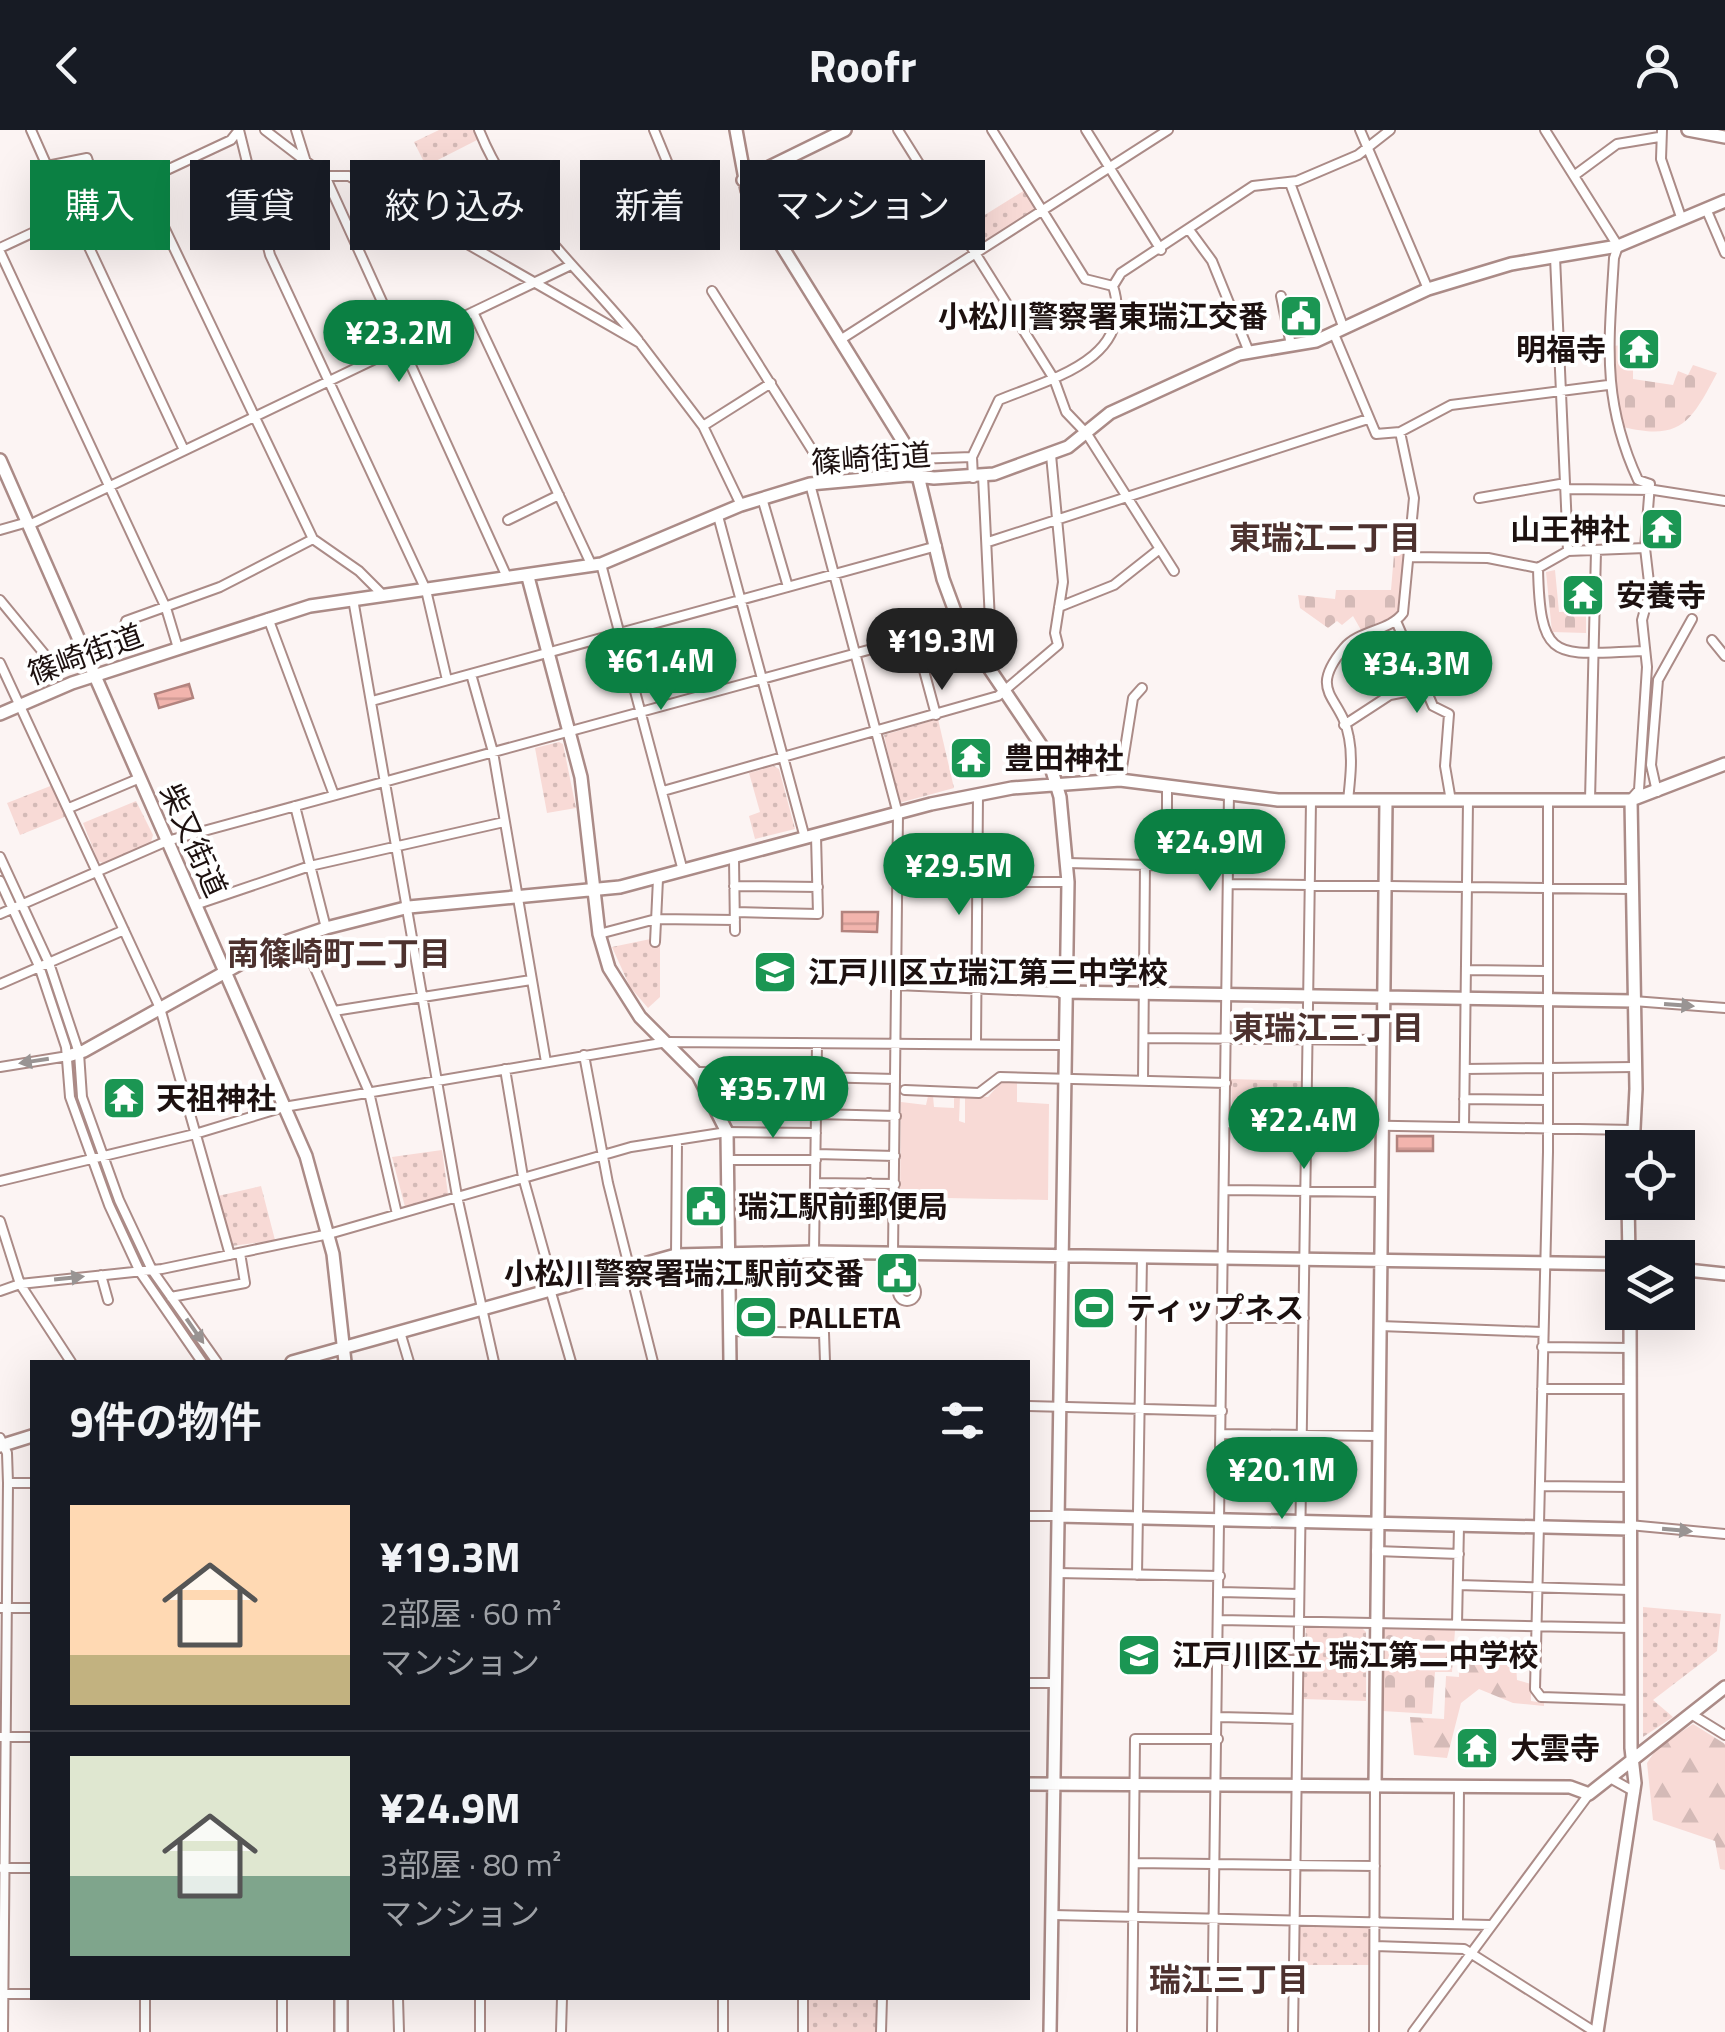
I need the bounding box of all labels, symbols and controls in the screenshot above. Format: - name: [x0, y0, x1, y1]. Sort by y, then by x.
- text: Roofr: [808, 31, 917, 99]
- icon: back: [40, 38, 95, 93]
- icon: person: [1630, 38, 1685, 93]
- chip: 購入: [30, 160, 170, 250]
- chip: 賃貸: [190, 160, 330, 250]
- chip: 絞り込み: [350, 160, 560, 250]
- chip: 新着: [580, 160, 720, 250]
- chip: マンション: [740, 160, 985, 250]
- place label: 小松川警察署東瑞江交番: [938, 293, 1268, 339]
- public building icon: 小松川警察署東瑞江交番: [1278, 293, 1324, 339]
- pin: ¥23.2M: [318, 300, 480, 385]
- text: ¥23.2M: [345, 308, 453, 356]
- place label: 明福寺: [1516, 326, 1606, 372]
- temple icon: 明福寺: [1616, 326, 1662, 372]
- street label: 篠崎街道: [810, 431, 932, 485]
- place label: 山王神社: [1510, 506, 1630, 552]
- temple icon: 山王神社: [1639, 506, 1685, 552]
- district label: 東瑞江二丁目: [1229, 513, 1421, 561]
- temple icon: 安養寺: [1560, 572, 1606, 618]
- place label: 安養寺: [1616, 572, 1706, 618]
- pin: ¥19.3M: [861, 608, 1023, 693]
- street label: 篠崎街道: [21, 612, 149, 696]
- text: ¥19.3M: [888, 616, 996, 664]
- pin: ¥61.4M: [580, 628, 742, 713]
- pin: ¥34.3M: [1336, 631, 1498, 716]
- text: ¥61.4M: [607, 636, 715, 684]
- text: ¥34.3M: [1363, 639, 1471, 687]
- temple icon: 豊田神社: [948, 735, 994, 781]
- place label: 豊田神社: [1004, 735, 1124, 781]
- street label: 柴又街道: [149, 776, 239, 904]
- pin: ¥24.9M: [1129, 809, 1291, 894]
- text: ¥24.9M: [1156, 817, 1264, 865]
- pin: ¥29.5M: [878, 833, 1040, 918]
- text: ¥29.5M: [905, 841, 1013, 889]
- district label: 南篠崎町二丁目: [227, 929, 451, 977]
- school or university icon: 江戸川区立瑞江第三中学校: [752, 949, 798, 995]
- place label: 江戸川区立瑞江第三中学校: [808, 949, 1168, 995]
- one-way arrow: [1664, 997, 1696, 1013]
- district label: 東瑞江三丁目: [1232, 1003, 1424, 1051]
- one-way arrow: [17, 1054, 49, 1069]
- pin: ¥35.7M: [692, 1056, 854, 1141]
- text: ¥35.7M: [719, 1064, 827, 1112]
- temple icon: 天祖神社: [101, 1075, 147, 1121]
- place label: 天祖神社: [156, 1075, 276, 1121]
- pin: ¥22.4M: [1223, 1087, 1385, 1172]
- text: ¥22.4M: [1250, 1095, 1358, 1143]
- map controls: [1605, 1130, 1695, 1330]
- button: locate: [1605, 1130, 1695, 1220]
- public building icon: 瑞江駅前郵便局: [683, 1183, 729, 1229]
- place label: 瑞江駅前郵便局: [738, 1183, 948, 1229]
- button: layers: [1605, 1240, 1695, 1330]
- place label: 小松川警察署瑞江駅前交番: [504, 1250, 864, 1296]
- public building icon: 小松川警察署瑞江駅前交番: [874, 1250, 920, 1296]
- one-way arrow: [54, 1270, 86, 1286]
- sports icon: ティップネス: [1071, 1285, 1117, 1331]
- place label: ティップネス: [1126, 1285, 1304, 1331]
- sports icon: PALLETA: [733, 1294, 779, 1340]
- place label: PALLETA: [788, 1294, 901, 1340]
- one-way arrow: [185, 1318, 204, 1345]
- text: 9件の物件: [70, 1389, 262, 1453]
- icon: filters: [935, 1393, 990, 1448]
- pin: ¥20.1M: [1201, 1437, 1363, 1522]
- text: ¥20.1M: [1228, 1445, 1336, 1493]
- one-way arrow: [1662, 1522, 1694, 1538]
- text: ¥19.3M: [380, 1524, 521, 1588]
- icon: home: [150, 1545, 270, 1665]
- text: 2部屋 · 60 m²: [380, 1589, 562, 1637]
- school or university icon: 江戸川区立 瑞江第二中学校: [1116, 1632, 1162, 1678]
- place label: 江戸川区立 瑞江第二中学校: [1172, 1632, 1539, 1678]
- text: マンション: [380, 1638, 540, 1686]
- temple icon: 大雲寺: [1454, 1725, 1500, 1771]
- place label: 大雲寺: [1510, 1725, 1600, 1771]
- text: ¥24.9M: [380, 1775, 521, 1839]
- icon: home: [150, 1796, 270, 1916]
- text: 3部屋 · 80 m²: [380, 1840, 562, 1888]
- text: マンション: [380, 1889, 540, 1937]
- district label: 瑞江三丁目: [1149, 1955, 1309, 2003]

